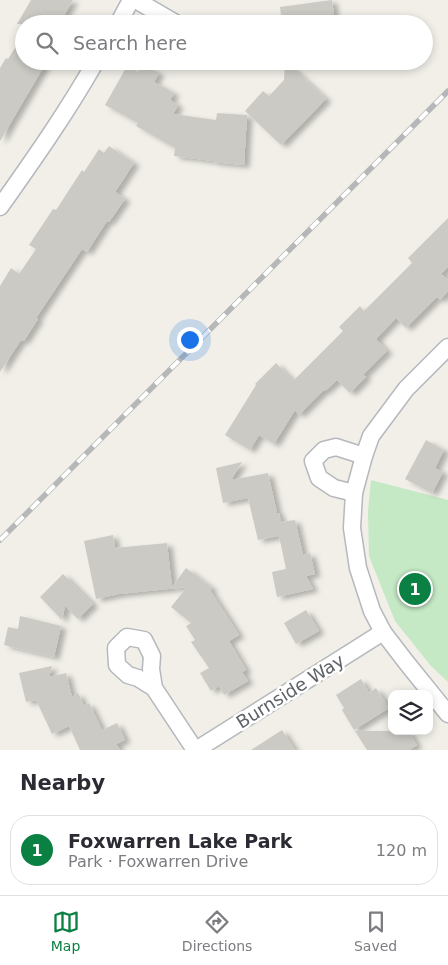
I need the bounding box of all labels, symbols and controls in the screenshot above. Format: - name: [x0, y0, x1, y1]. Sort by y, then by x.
- search box: [15, 15, 433, 70]
- icon: search: [33, 29, 61, 57]
- text: Search here: [73, 32, 187, 54]
- your location: [177, 327, 203, 353]
- pin: 1: [399, 570, 431, 608]
- street label: Burnside Way: [232, 649, 348, 733]
- map controls: [388, 690, 433, 735]
- button: layers: [388, 690, 433, 735]
- text: Nearby: [20, 771, 105, 795]
- text: Foxwarren Lake Park: [68, 830, 292, 852]
- text: 1: [31, 841, 43, 860]
- text: 120 m: [376, 841, 427, 860]
- text: Park · Foxwarren Drive: [68, 852, 248, 871]
- tab: Map: [51, 908, 80, 954]
- tab: Directions: [182, 908, 252, 954]
- tab: Saved: [354, 908, 397, 954]

